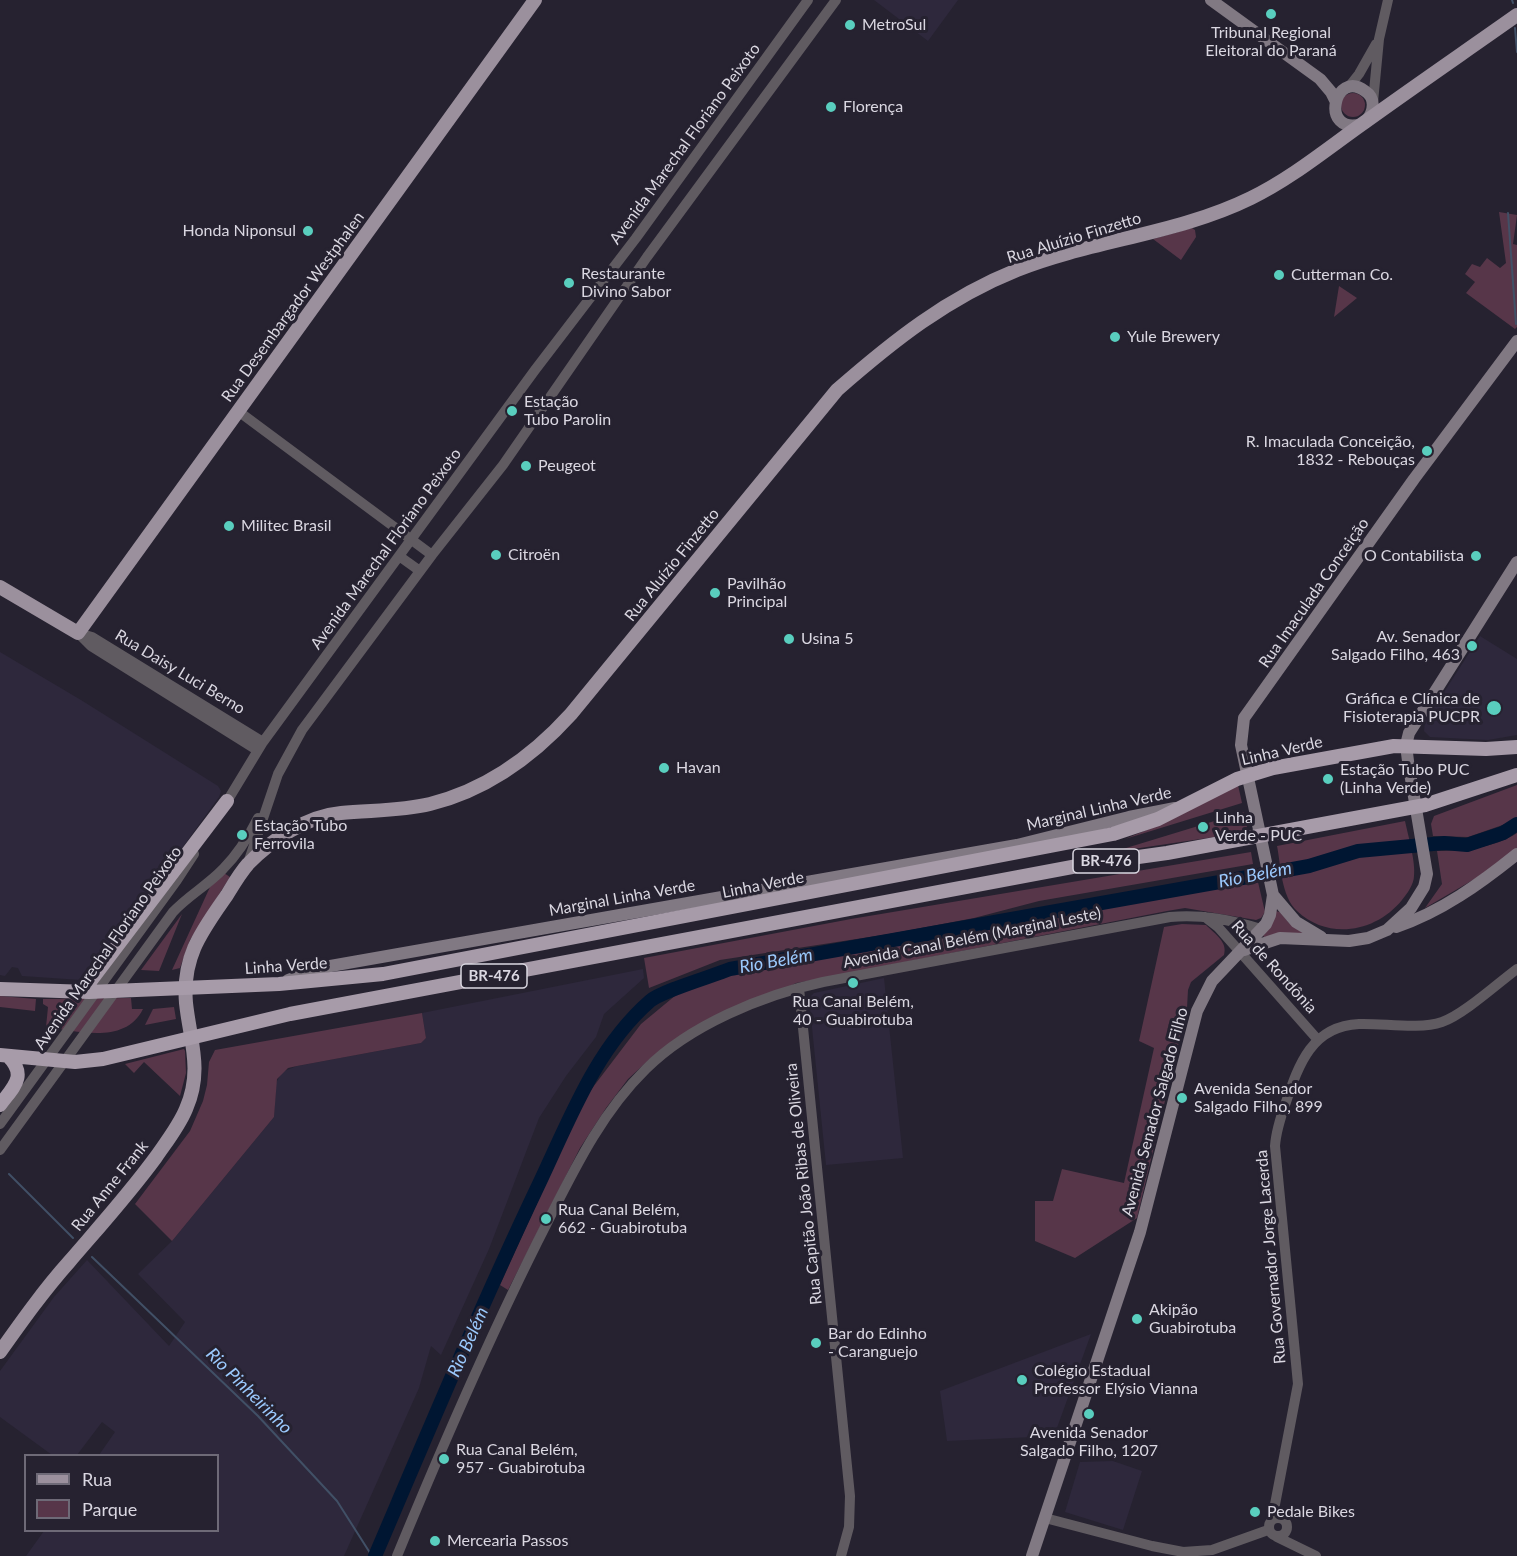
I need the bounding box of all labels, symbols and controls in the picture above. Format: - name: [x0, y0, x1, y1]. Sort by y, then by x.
- marker: Tribunal Regional Eleitoral do Paraná: [1264, 7, 1278, 21]
- place label: MetroSul: [862, 15, 926, 35]
- marker: MetroSul: [843, 18, 857, 32]
- place label: Tribunal Regional Eleitoral do Paraná: [1205, 23, 1337, 61]
- street label: Avenida Marechal Floriano Peixoto: [606, 40, 764, 248]
- place label: Florença: [843, 97, 903, 117]
- marker: Florença: [824, 100, 838, 114]
- street label: Rua Desembargador Westphalen: [218, 208, 368, 406]
- street label: Rua Aluízio Finzetto: [1005, 208, 1143, 268]
- place label: Honda Niponsul: [182, 221, 296, 241]
- marker: Honda Niponsul: [301, 224, 315, 238]
- place label: Restaurante Divino Sabor: [581, 264, 671, 302]
- place label: Cutterman Co.: [1291, 265, 1393, 285]
- marker: Cutterman Co.: [1272, 268, 1286, 282]
- marker: Restaurante Divino Sabor: [562, 276, 576, 290]
- place label: Yule Brewery: [1127, 327, 1220, 347]
- marker: Yule Brewery: [1108, 330, 1122, 344]
- place label: Estação Tubo Parolin: [524, 392, 611, 430]
- marker: Estação Tubo Parolin: [505, 404, 519, 418]
- place label: R. Imaculada Conceição, 1832 - Rebouças: [1246, 432, 1415, 470]
- marker: R. Imaculada Conceição, 1832 - Rebouças: [1420, 444, 1434, 458]
- street label: Avenida Marechal Floriano Peixoto: [307, 445, 465, 653]
- place label: Peugeot: [538, 456, 596, 476]
- marker: Peugeot: [519, 459, 533, 473]
- street label: Rua Aluízio Finzetto: [621, 505, 723, 625]
- street label: Rua Imaculada Conceição: [1255, 514, 1373, 672]
- place label: Militec Brasil: [241, 516, 331, 536]
- marker: Militec Brasil: [222, 519, 236, 533]
- place label: Citroën: [508, 545, 560, 565]
- place label: O Contabilista: [1364, 546, 1464, 566]
- marker: Citroën: [489, 548, 503, 562]
- marker: O Contabilista: [1469, 549, 1483, 563]
- place label: Pavilhão Principal: [727, 574, 787, 612]
- marker: Pavilhão Principal: [708, 586, 722, 600]
- street label: Rua Daisy Luci Berno: [111, 626, 249, 718]
- place label: Av. Senador Salgado Filho, 463: [1331, 627, 1460, 665]
- place label: Usina 5: [801, 629, 853, 649]
- marker: Usina 5: [782, 632, 796, 646]
- marker: Av. Senador Salgado Filho, 463: [1465, 639, 1479, 653]
- place label: Gráfica e Clínica de Fisioterapia PUCPR: [1343, 689, 1480, 727]
- marker: Gráfica e Clínica de Fisioterapia PUCPR: [1485, 699, 1503, 717]
- street label: Linha Verde: [1239, 732, 1325, 770]
- place label: Havan: [676, 758, 721, 778]
- place label: Estação Tubo PUC (Linha Verde): [1340, 760, 1469, 798]
- marker: Havan: [657, 761, 671, 775]
- marker: Estação Tubo PUC (Linha Verde): [1321, 772, 1335, 786]
- street label: Marginal Linha Verde: [1025, 783, 1173, 835]
- place label: Linha Verde - PUC: [1215, 808, 1302, 846]
- place label: Estação Tubo Ferrovila: [254, 816, 347, 854]
- marker: Linha Verde - PUC: [1196, 820, 1210, 834]
- marker: Estação Tubo Ferrovila: [235, 828, 249, 842]
- street label: Avenida Marechal Floriano Peixoto: [30, 843, 186, 1053]
- road number: BR-476: [1073, 849, 1139, 873]
- water label: Rio Belém: [1217, 857, 1293, 893]
- street label: Linha Verde: [720, 868, 806, 902]
- street label: Marginal Linha Verde: [547, 876, 697, 920]
- street label: Avenida Canal Belém (Marginal Leste): [841, 904, 1103, 972]
- street label: Rua de Rondônia: [1227, 917, 1321, 1017]
- water label: Rio Belém: [738, 944, 814, 978]
- street label: Linha Verde: [244, 954, 328, 978]
- road number: BR-476: [461, 964, 527, 988]
- marker: Rua Canal Belém, 40 - Guabirotuba: [846, 976, 860, 990]
- place label: Rua Canal Belém, 40 - Guabirotuba: [792, 992, 914, 1030]
- street label: Avenida Senador Salgado Filho: [1118, 1005, 1192, 1219]
- street label: Rua Capitão João Ribas de Oliveira: [782, 1062, 826, 1306]
- place label: Avenida Senador Salgado Filho, 899: [1194, 1079, 1323, 1117]
- marker: Avenida Senador Salgado Filho, 899: [1175, 1091, 1189, 1105]
- street label: Rua Anne Frank: [68, 1137, 152, 1235]
- street label: Rua Governador Jorge Lacerda: [1252, 1149, 1290, 1365]
- place label: Rua Canal Belém, 662 - Guabirotuba: [558, 1200, 687, 1238]
- marker: Rua Canal Belém, 662 - Guabirotuba: [539, 1212, 553, 1226]
- place label: Akipão Guabirotuba: [1149, 1300, 1236, 1338]
- water label: Rio Belém: [443, 1304, 493, 1380]
- marker: Akipão Guabirotuba: [1130, 1312, 1144, 1326]
- place label: Bar do Edinho - Caranguejo: [828, 1324, 927, 1362]
- marker: Bar do Edinho - Caranguejo: [809, 1336, 823, 1350]
- water label: Rio Pinheirinho: [201, 1343, 297, 1439]
- place label: Colégio Estadual Professor Elýsio Vianna: [1034, 1361, 1198, 1399]
- marker: Colégio Estadual Professor Elýsio Vianna: [1015, 1373, 1029, 1387]
- marker: Avenida Senador Salgado Filho, 1207: [1082, 1407, 1096, 1421]
- place label: Avenida Senador Salgado Filho, 1207: [1020, 1423, 1158, 1461]
- place label: Rua Canal Belém, 957 - Guabirotuba: [456, 1440, 585, 1478]
- marker: Rua Canal Belém, 957 - Guabirotuba: [437, 1452, 451, 1466]
- legend: [24, 1454, 219, 1532]
- text: Rua: [82, 1468, 112, 1490]
- text: Parque: [82, 1498, 137, 1520]
- place label: Pedale Bikes: [1267, 1502, 1355, 1522]
- marker: Pedale Bikes: [1248, 1505, 1262, 1519]
- place label: Mercearia Passos: [447, 1531, 568, 1551]
- marker: Mercearia Passos: [428, 1534, 442, 1548]

